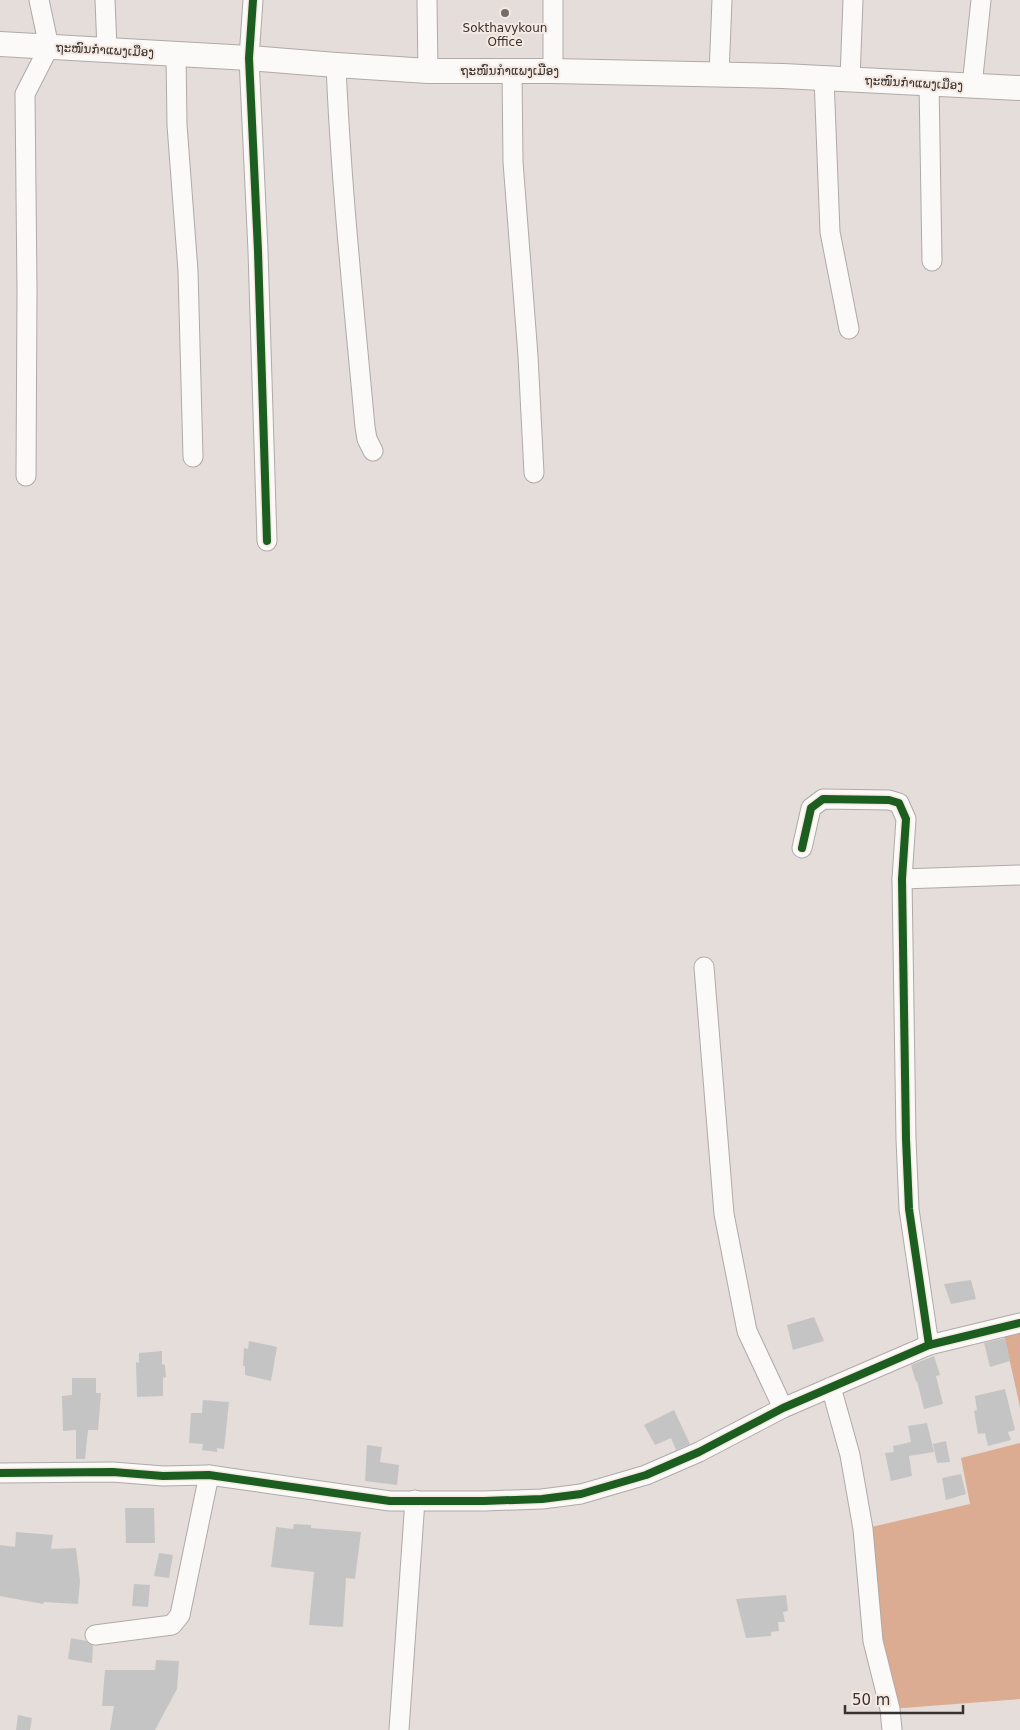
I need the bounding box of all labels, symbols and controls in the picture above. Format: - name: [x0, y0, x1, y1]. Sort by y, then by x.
- marker: Sokthavykoun Office: [499, 7, 511, 19]
- place label: Sokthavykoun Office: [463, 21, 547, 49]
- street label: ຖະໜົນກຳແພງເມືອງ: [56, 39, 155, 60]
- street label: ຖະໜົນກຳແພງເມືອງ: [461, 63, 559, 78]
- street label: ຖະໜົນກຳແພງເມືອງ: [865, 72, 964, 93]
- scale bar: [845, 1682, 962, 1714]
- text: 50 m: [852, 1691, 890, 1709]

